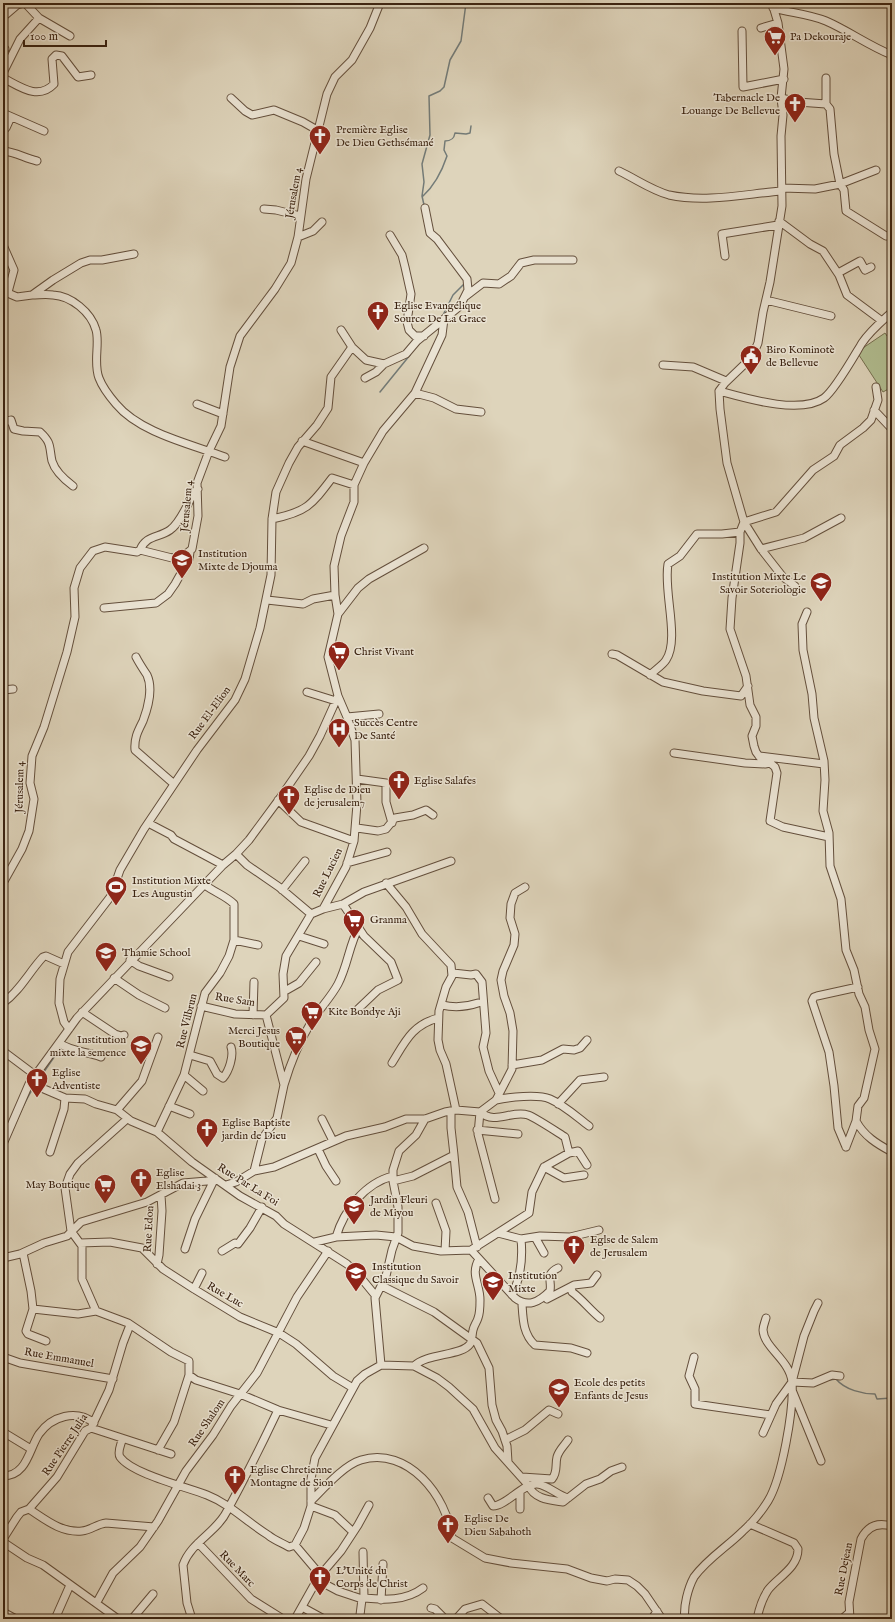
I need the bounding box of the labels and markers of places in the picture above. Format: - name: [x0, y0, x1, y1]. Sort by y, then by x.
- supermarket icon: Pa Dekouraje: [762, 24, 788, 57]
- place label: Pa Dekouraje: [790, 30, 851, 44]
- place label: Tabernacle De Louange De Bellevue: [681, 91, 780, 118]
- church icon: Tabernacle De Louange De Bellevue: [782, 91, 808, 124]
- church icon: Première Eglise De Dieu Gethsémané: [307, 123, 333, 156]
- place label: Première Eglise De Dieu Gethsémané: [336, 123, 434, 150]
- church icon: Eglise Evangélique Source De La Grace: [365, 299, 391, 332]
- place label: Eglise Evangélique Source De La Grace: [394, 299, 486, 326]
- public building icon: Biro Kominotè de Bellevue: [738, 343, 764, 376]
- place label: Biro Kominotè de Bellevue: [766, 343, 835, 370]
- school or university icon: Institution Mixte de Djouma: [169, 547, 195, 580]
- place label: Institution Mixte de Djouma: [198, 547, 278, 574]
- place label: Institution Mixte Le Savoir Soteriologie: [712, 570, 806, 597]
- school or university icon: Institution Mixte Le Savoir Soteriologie: [808, 570, 834, 603]
- supermarket icon: Christ Vivant: [326, 639, 352, 672]
- place label: Christ Vivant: [354, 645, 414, 659]
- hospital icon: Succès Centre De Santé: [326, 716, 352, 749]
- place label: Succès Centre De Santé: [354, 716, 418, 743]
- church icon: Eglise Salafes: [386, 768, 412, 801]
- place label: Eglise Salafes: [414, 774, 476, 788]
- church icon: Eglise de Dieu de jerusalem7: [276, 783, 302, 816]
- place label: Eglise de Dieu de jerusalem7: [304, 783, 371, 810]
- sports icon: Institution Mixte Les Augustin: [103, 874, 129, 907]
- place label: Institution Mixte Les Augustin: [132, 874, 211, 901]
- supermarket icon: Granma: [341, 907, 367, 940]
- place label: Granma: [370, 913, 407, 927]
- school or university icon: Thamie School: [93, 940, 119, 973]
- place label: Thamie School: [122, 946, 191, 960]
- supermarket icon: Kite Bondye Aji: [299, 999, 325, 1032]
- place label: Kite Bondye Aji: [328, 1005, 401, 1019]
- place label: Merci Jesus Boutique: [228, 1024, 280, 1051]
- supermarket icon: Merci Jesus Boutique: [283, 1024, 309, 1057]
- place label: Institution mixte la semence: [50, 1033, 126, 1060]
- school or university icon: Institution mixte la semence: [128, 1033, 154, 1066]
- church icon: Eglise Adventiste: [24, 1066, 50, 1099]
- place label: Eglise Adventiste: [51, 1066, 100, 1093]
- church icon: Eglise Baptiste jardin de Dieu: [194, 1116, 220, 1149]
- place label: Eglise Baptiste jardin de Dieu: [221, 1116, 290, 1143]
- church icon: Eglise Elshadai 3: [128, 1166, 154, 1199]
- place label: Eglise Elshadai 3: [156, 1166, 201, 1193]
- supermarket icon: May Boutique: [92, 1172, 118, 1205]
- place label: May Boutique: [25, 1178, 90, 1192]
- school or university icon: Jardin Fleuri de Miyou: [341, 1193, 367, 1226]
- place label: Jardin Fleuri de Miyou: [368, 1193, 428, 1220]
- church icon: Eglse de Salem de Jerusalem: [561, 1233, 587, 1266]
- place label: Eglse de Salem de Jerusalem: [590, 1233, 659, 1260]
- school or university icon: Institution Classique du Savoir: [343, 1260, 369, 1293]
- place label: Institution Classique du Savoir: [372, 1260, 459, 1287]
- school or university icon: Institution Mixte: [480, 1269, 506, 1302]
- place label: Institution Mixte: [508, 1269, 557, 1296]
- school or university icon: Ecole des petits Enfants de Jesus: [546, 1376, 572, 1409]
- place label: Ecole des petits Enfants de Jesus: [574, 1376, 648, 1403]
- church icon: Eglise Chretienne Montagne de Sion: [222, 1463, 248, 1496]
- place label: Eglise Chretienne Montagne de Sion: [250, 1463, 333, 1490]
- church icon: Eglise De Dieu Sabahoth: [435, 1512, 461, 1545]
- place label: Eglise De Dieu Sabahoth: [464, 1512, 531, 1539]
- church icon: L'Unité du Corps de Christ: [307, 1564, 333, 1597]
- place label: L'Unité du Corps de Christ: [336, 1564, 408, 1591]

